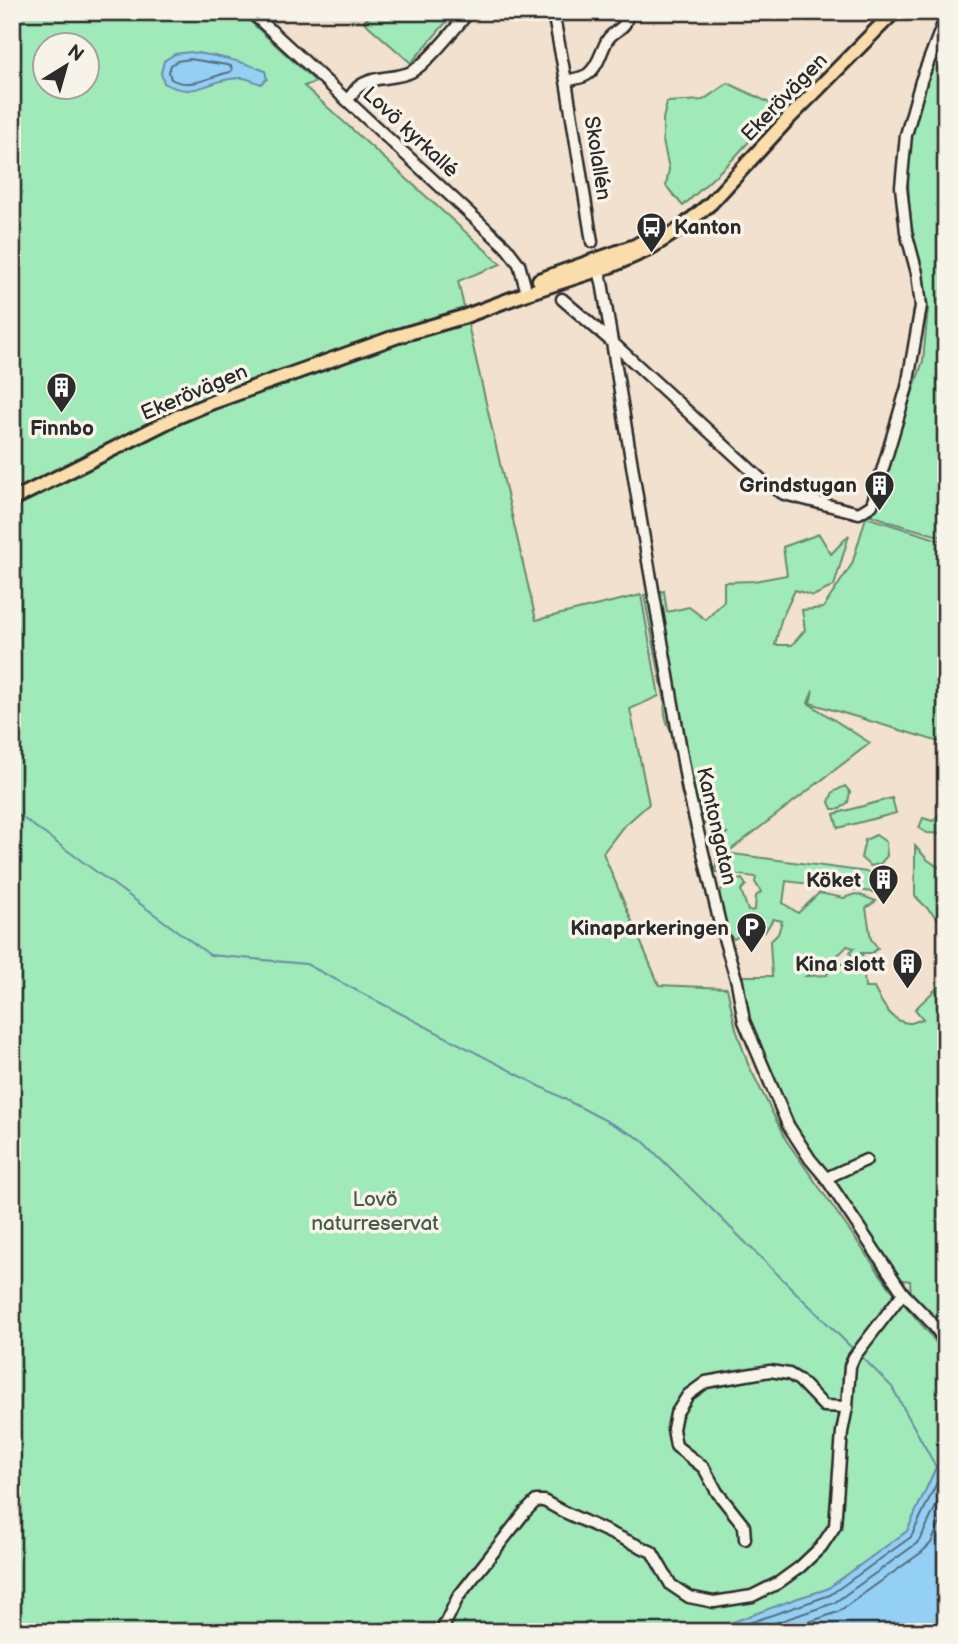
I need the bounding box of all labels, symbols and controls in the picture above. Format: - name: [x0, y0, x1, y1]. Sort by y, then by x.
- north arrow: [32, 32, 102, 102]
- text: N: [63, 40, 88, 67]
- street label: Ekerövägen: [736, 48, 833, 147]
- street label: Lovö kyrkallé: [357, 82, 464, 183]
- street label: Skolallén: [579, 114, 616, 202]
- bus stop icon: Kanton: [634, 210, 668, 254]
- place label: Kanton: [674, 215, 742, 240]
- street label: Ekerövägen: [137, 359, 251, 426]
- building icon: Finnbo: [45, 371, 79, 415]
- place label: Finnbo: [30, 416, 94, 441]
- building icon: Grindstugan: [863, 468, 897, 512]
- place label: Grindstugan: [739, 473, 857, 498]
- street label: Kantongatan: [691, 765, 742, 888]
- building icon: Köket: [867, 863, 901, 907]
- place label: Köket: [806, 868, 861, 893]
- parking icon: Kinaparkeringen: [735, 911, 769, 955]
- place label: Kinaparkeringen: [570, 916, 729, 941]
- building icon: Kina slott: [891, 947, 925, 991]
- place label: Kina slott: [795, 952, 885, 977]
- park label: Lovö naturreservat: [311, 1187, 439, 1236]

